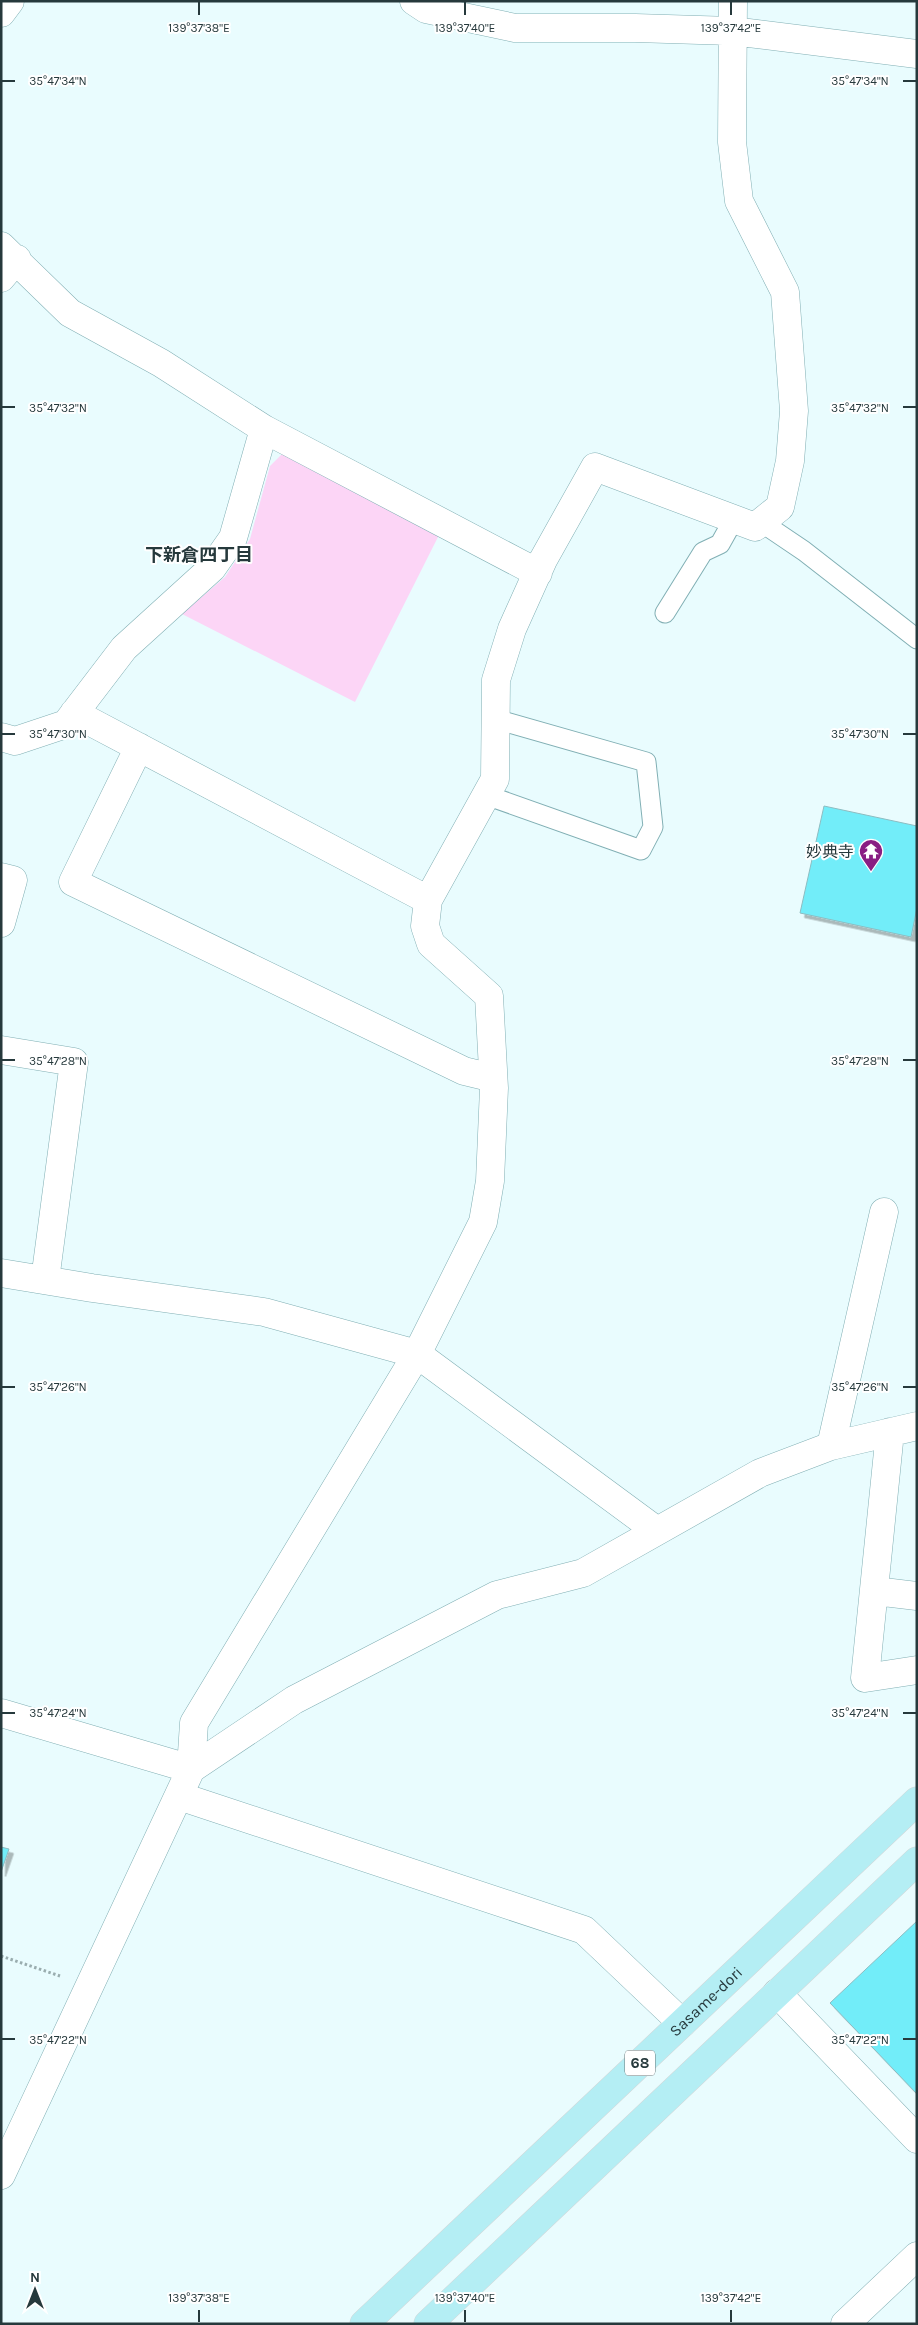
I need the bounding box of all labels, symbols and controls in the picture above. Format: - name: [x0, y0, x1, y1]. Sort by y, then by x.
- text: 139°37'38"E: [168, 21, 230, 35]
- text: 139°37'40"E: [435, 21, 495, 35]
- text: 139°37'42"E: [701, 21, 761, 35]
- text: 35°47'34"N: [29, 74, 87, 88]
- text: 35°47'34"N: [831, 74, 889, 88]
- text: 35°47'32"N: [29, 401, 87, 415]
- text: 35°47'32"N: [831, 401, 889, 415]
- district label: 下新倉四丁目: [145, 544, 253, 566]
- text: 35°47'30"N: [29, 727, 87, 741]
- text: 35°47'30"N: [831, 727, 889, 741]
- temple icon: 妙典寺: [858, 838, 884, 872]
- place label: 妙典寺: [806, 842, 854, 861]
- text: 35°47'28"N: [29, 1054, 87, 1068]
- text: 35°47'28"N: [831, 1054, 889, 1068]
- text: 35°47'26"N: [29, 1380, 87, 1394]
- text: 35°47'26"N: [831, 1380, 889, 1394]
- text: 35°47'24"N: [29, 1706, 87, 1720]
- text: 35°47'24"N: [831, 1706, 889, 1720]
- street label: Sasame-dori: [665, 1962, 746, 2040]
- text: 35°47'22"N: [29, 2033, 87, 2047]
- text: 35°47'22"N: [831, 2033, 889, 2047]
- road number: 68: [625, 2050, 655, 2076]
- north arrow: [10, 2265, 60, 2315]
- text: N: [30, 2269, 40, 2286]
- text: 139°37'38"E: [168, 2291, 230, 2305]
- text: 139°37'40"E: [435, 2291, 495, 2305]
- text: 139°37'42"E: [701, 2291, 761, 2305]

